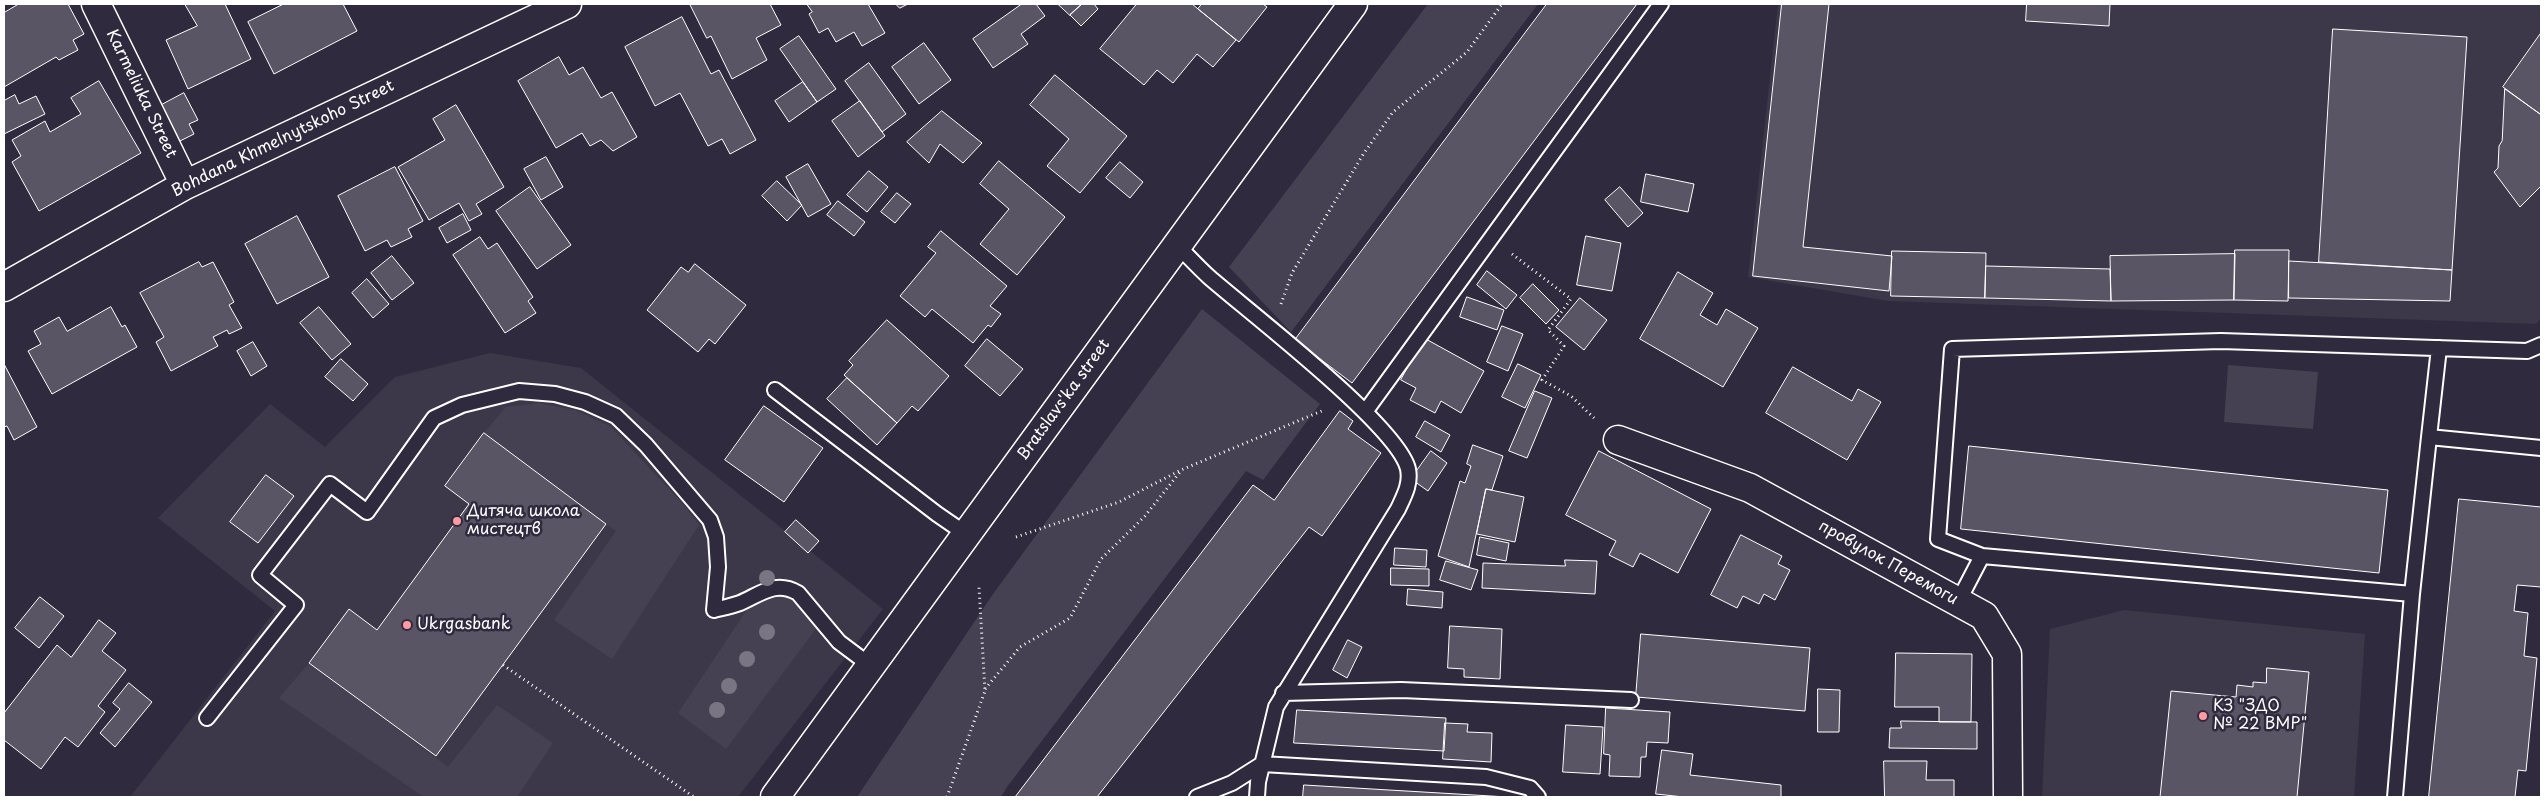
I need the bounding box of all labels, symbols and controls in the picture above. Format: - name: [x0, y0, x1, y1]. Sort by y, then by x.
- street label: Karmeliuka Street: [102, 27, 180, 161]
- street label: Bohdana Khmelnytskoho Street: [169, 77, 397, 201]
- street label: Bratslavs'ka street: [1014, 336, 1114, 464]
- place label: Дитяча школа мистецтв: [467, 502, 580, 540]
- marker: Дитяча школа мистецтв: [451, 515, 463, 527]
- street label: провулок Перемоги: [1815, 517, 1961, 609]
- place label: Ukrgasbank: [417, 615, 510, 635]
- marker: Ukrgasbank: [401, 619, 413, 631]
- place label: КЗ "ЗДО № 22 ВМР": [2213, 697, 2307, 735]
- marker: КЗ "ЗДО № 22 ВМР": [2197, 710, 2209, 722]

